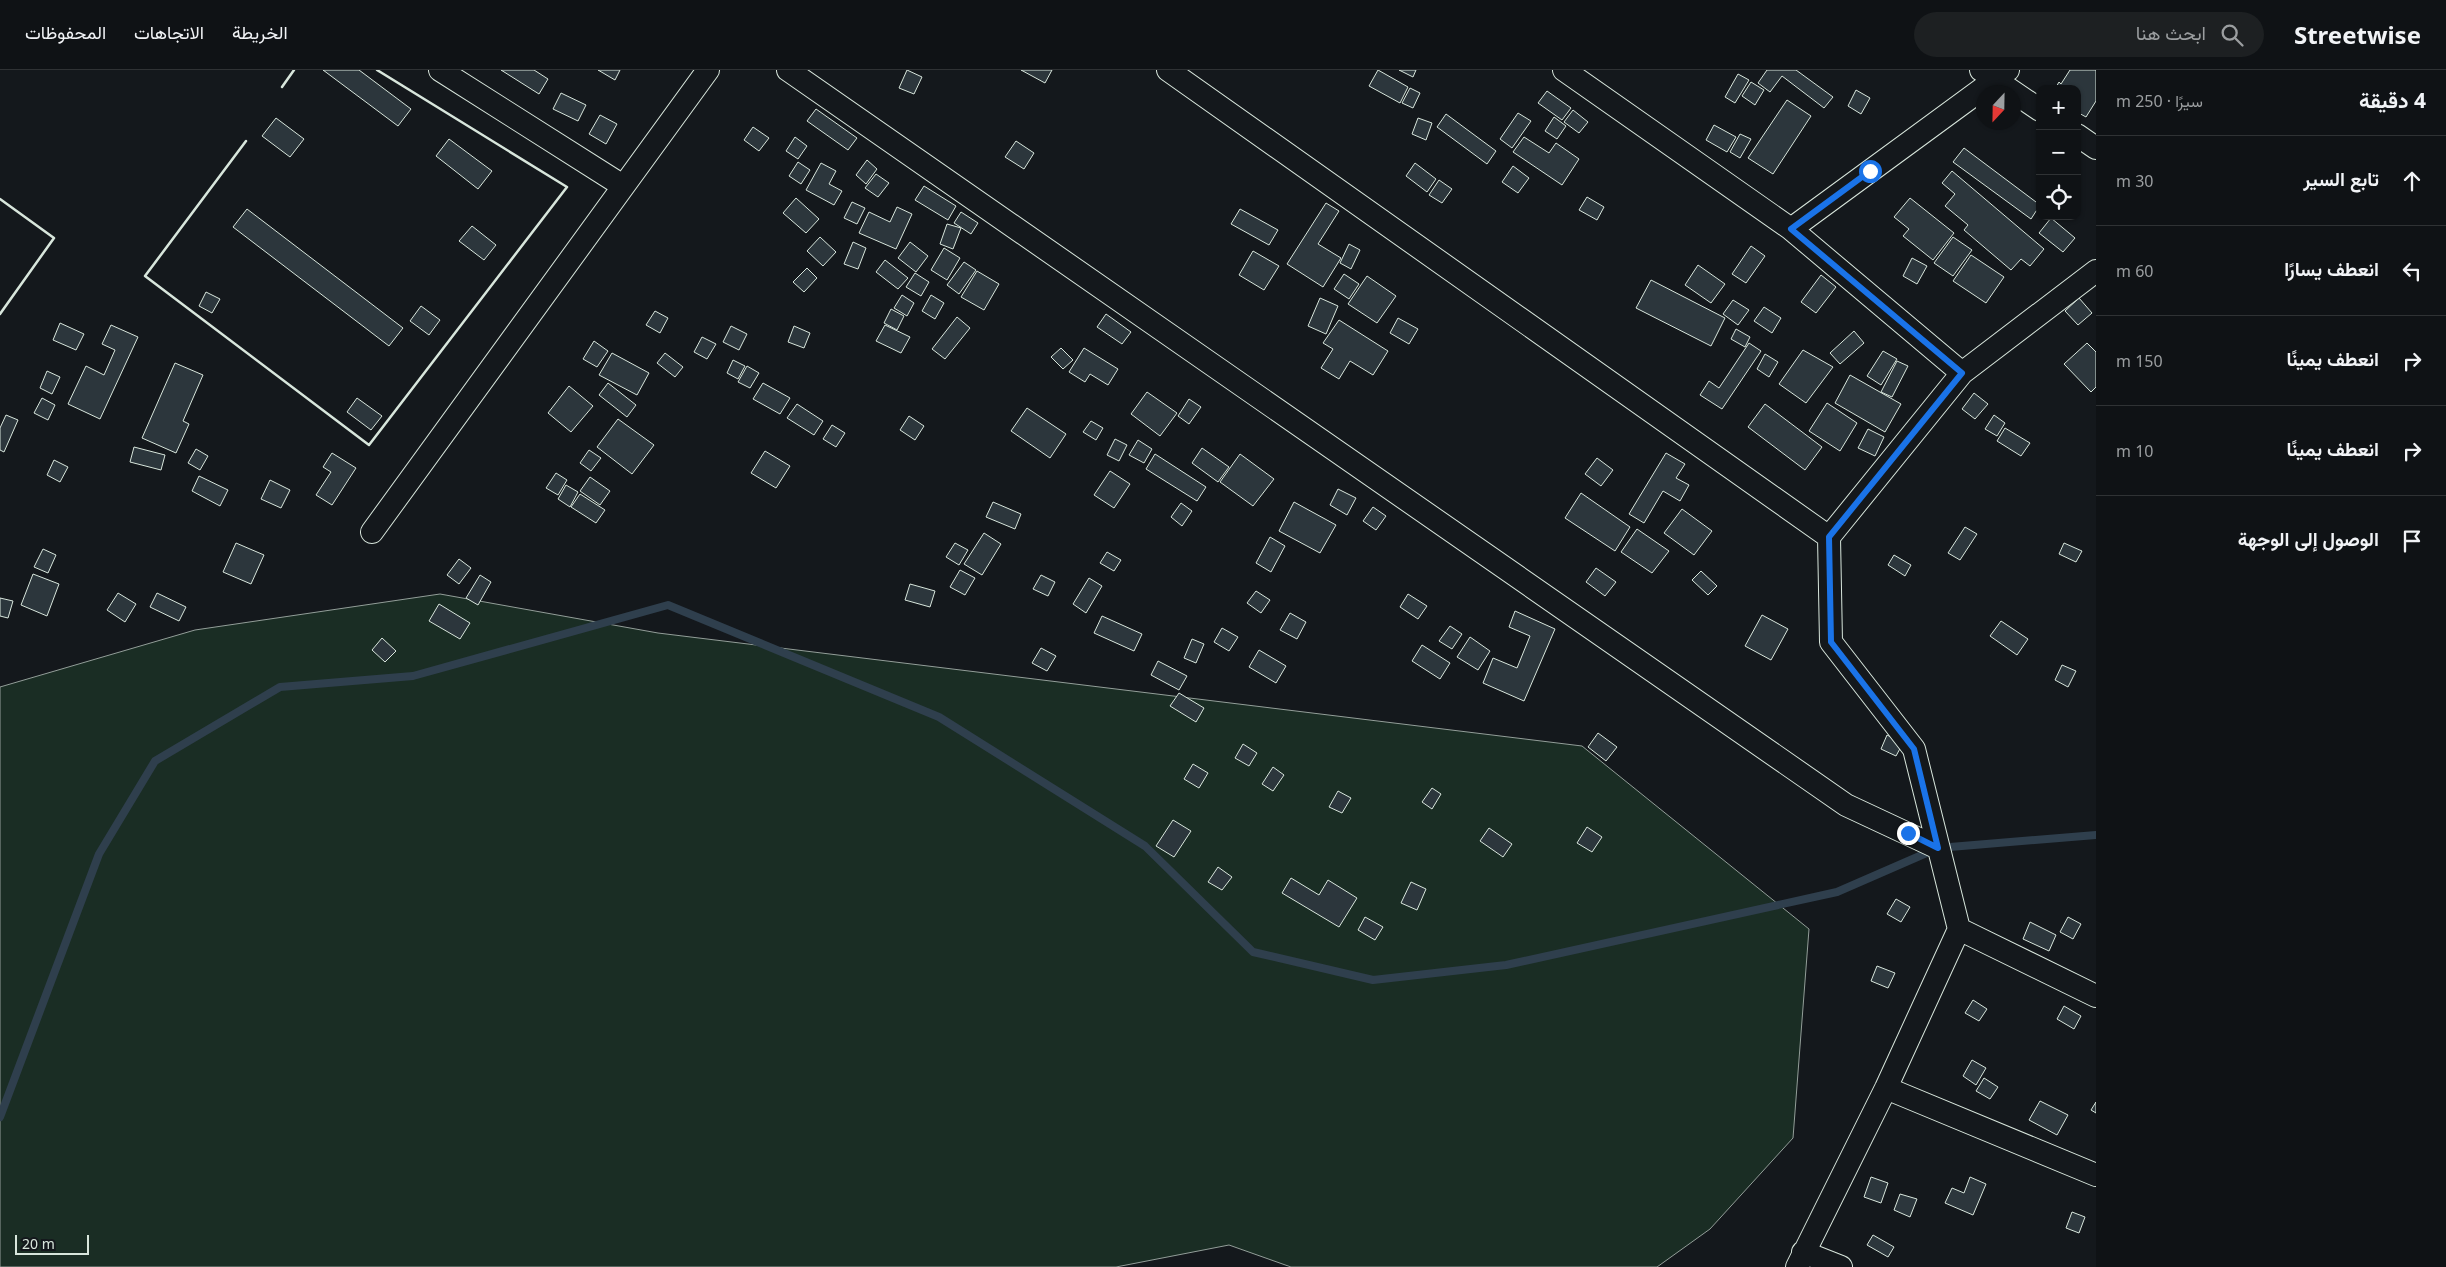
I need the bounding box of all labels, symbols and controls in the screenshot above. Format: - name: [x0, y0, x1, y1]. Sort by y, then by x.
- search box: [1914, 12, 2264, 57]
- text: Streetwise: [2294, 18, 2421, 51]
- text: المحفوظات: [25, 20, 106, 44]
- text: الاتجاهات: [134, 20, 204, 44]
- text: الخريطة: [232, 20, 288, 44]
- text: ابحث هنا: [2136, 20, 2206, 46]
- icon: search: [2218, 21, 2246, 49]
- north arrow: [1976, 85, 2021, 130]
- map controls: [2036, 85, 2081, 220]
- button: +: [2036, 85, 2081, 130]
- text: 4 دقيقة: [2359, 86, 2426, 114]
- text: سيرًا · 250 m: [2116, 90, 2203, 112]
- button: −: [2036, 130, 2081, 175]
- route start: [1859, 160, 1882, 183]
- text: تابع السير: [2303, 166, 2379, 192]
- icon: ahead: [2398, 167, 2426, 195]
- text: 30 m: [2116, 170, 2153, 192]
- button: locate: [2036, 175, 2081, 220]
- text: انعطف يسارًا: [2284, 256, 2379, 282]
- icon: left: [2398, 257, 2426, 285]
- text: 60 m: [2116, 260, 2153, 282]
- text: انعطف يمينًا: [2286, 346, 2379, 372]
- icon: right: [2398, 347, 2426, 375]
- text: 150 m: [2116, 350, 2163, 372]
- text: انعطف يمينًا: [2286, 436, 2379, 462]
- icon: right: [2398, 437, 2426, 465]
- text: 10 m: [2116, 440, 2153, 462]
- text: الوصول إلى الوجهة: [2238, 526, 2379, 552]
- icon: arrive: [2398, 527, 2426, 555]
- route end: [1897, 822, 1920, 845]
- scale bar: [15, 1232, 89, 1255]
- text: 20 m: [22, 1234, 55, 1253]

